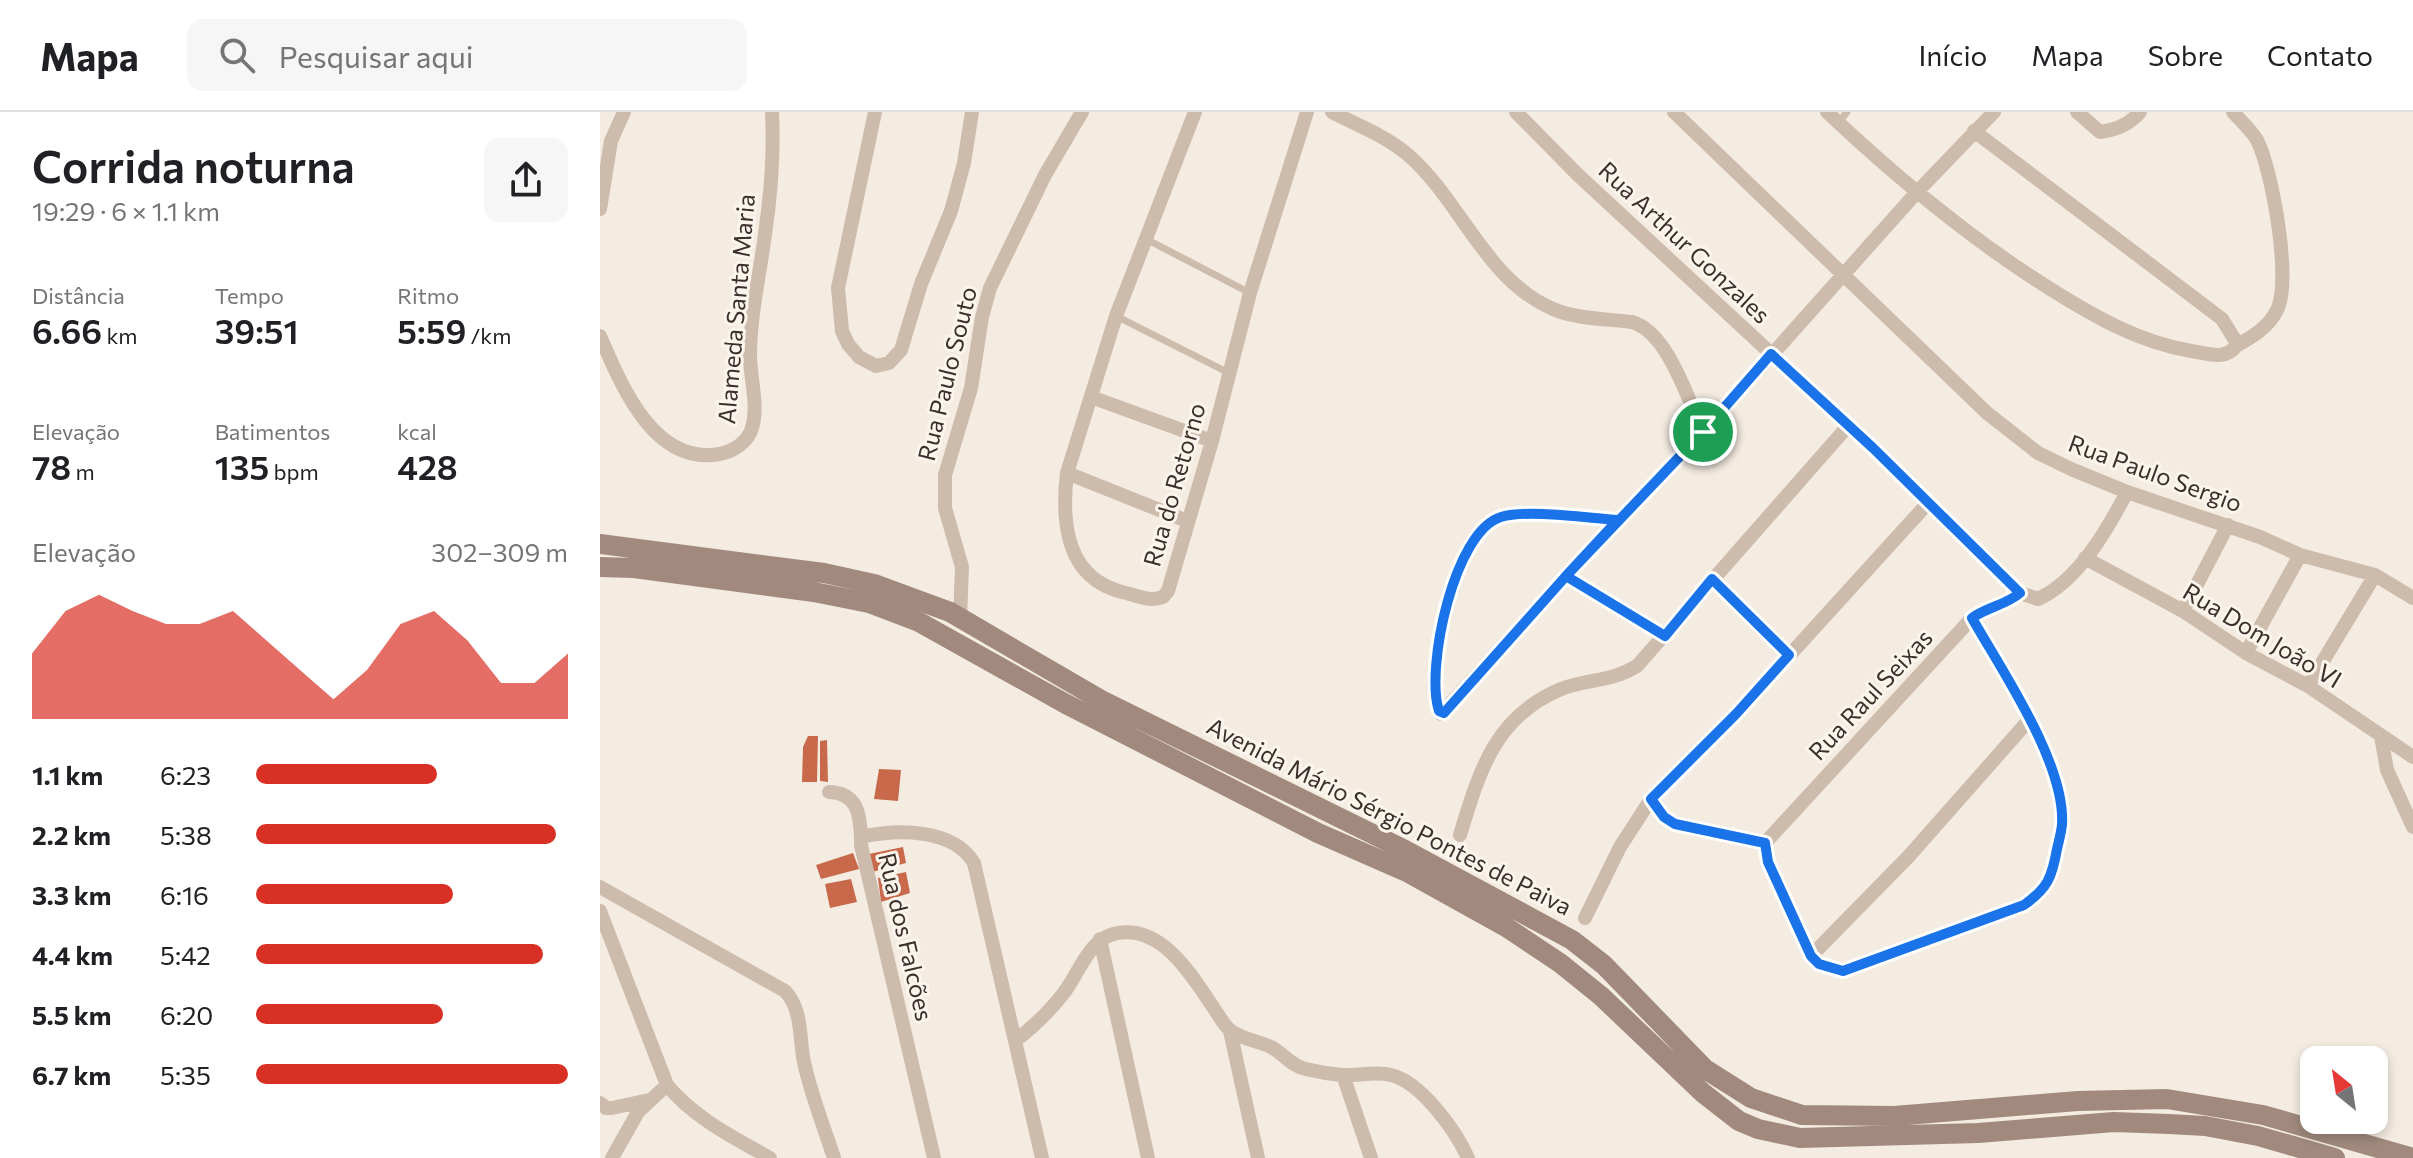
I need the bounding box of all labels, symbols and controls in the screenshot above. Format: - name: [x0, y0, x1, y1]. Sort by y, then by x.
- search box: [187, 19, 747, 91]
- text: Mapa: [40, 32, 139, 79]
- icon: search: [215, 33, 259, 77]
- text: Pesquisar aqui: [279, 37, 473, 74]
- text: Início: [1918, 38, 1987, 72]
- text: Mapa: [2031, 38, 2104, 72]
- text: Sobre: [2148, 38, 2223, 72]
- text: Contato: [2267, 38, 2373, 72]
- text: Corrida noturna: [32, 138, 355, 192]
- button: share: [484, 138, 568, 222]
- street label: Rua Arthur Gonzales: [1593, 155, 1777, 329]
- street label: Alameda Santa Maria: [711, 193, 760, 425]
- text: 19:29 · 6 × 1.1 km: [32, 195, 220, 226]
- text: Distância: [32, 282, 125, 309]
- text: Tempo: [215, 282, 284, 309]
- text: Ritmo: [397, 282, 459, 309]
- street label: Rua Paulo Souto: [911, 284, 982, 464]
- text: 6.66: [32, 309, 102, 351]
- text: 39:51: [215, 309, 299, 351]
- text: 5:59: [397, 309, 466, 351]
- text: km: [102, 322, 138, 349]
- text: /km: [466, 322, 511, 349]
- pin: [1669, 398, 1737, 466]
- street label: Rua do Retorno: [1136, 399, 1211, 570]
- icon: arrive: [1681, 410, 1725, 454]
- text: Elevação: [32, 418, 120, 445]
- text: Batimentos: [215, 418, 330, 445]
- text: kcal: [397, 418, 437, 445]
- street label: Rua Paulo Sergio: [2065, 428, 2246, 517]
- text: 78: [32, 445, 71, 487]
- text: 135: [215, 445, 269, 487]
- text: 428: [397, 445, 458, 487]
- text: m: [71, 458, 95, 485]
- text: bpm: [269, 458, 319, 485]
- text: Elevação: [32, 536, 136, 567]
- text: 302–309 m: [431, 536, 568, 567]
- street label: Rua Dom João VI: [2178, 576, 2347, 693]
- street label: Rua Raul Seixas: [1802, 623, 1938, 765]
- street label: Avenida Mário Sérgio Pontes de Paiva: [1202, 711, 1577, 921]
- text: 1.1 km: [32, 759, 103, 790]
- text: 6:23: [160, 759, 211, 790]
- text: 2.2 km: [32, 819, 111, 850]
- text: 5:38: [160, 819, 212, 850]
- street label: Rua dos Falcões: [873, 850, 940, 1024]
- text: 3.3 km: [32, 879, 111, 910]
- text: 6:16: [160, 879, 209, 910]
- text: 4.4 km: [32, 939, 113, 970]
- text: 5:42: [160, 939, 211, 970]
- text: 5.5 km: [32, 999, 111, 1030]
- text: 6:20: [160, 999, 213, 1030]
- north arrow: [2300, 1046, 2388, 1134]
- map controls: [2300, 1046, 2388, 1134]
- text: 6.7 km: [32, 1059, 111, 1090]
- text: 5:35: [160, 1059, 211, 1090]

